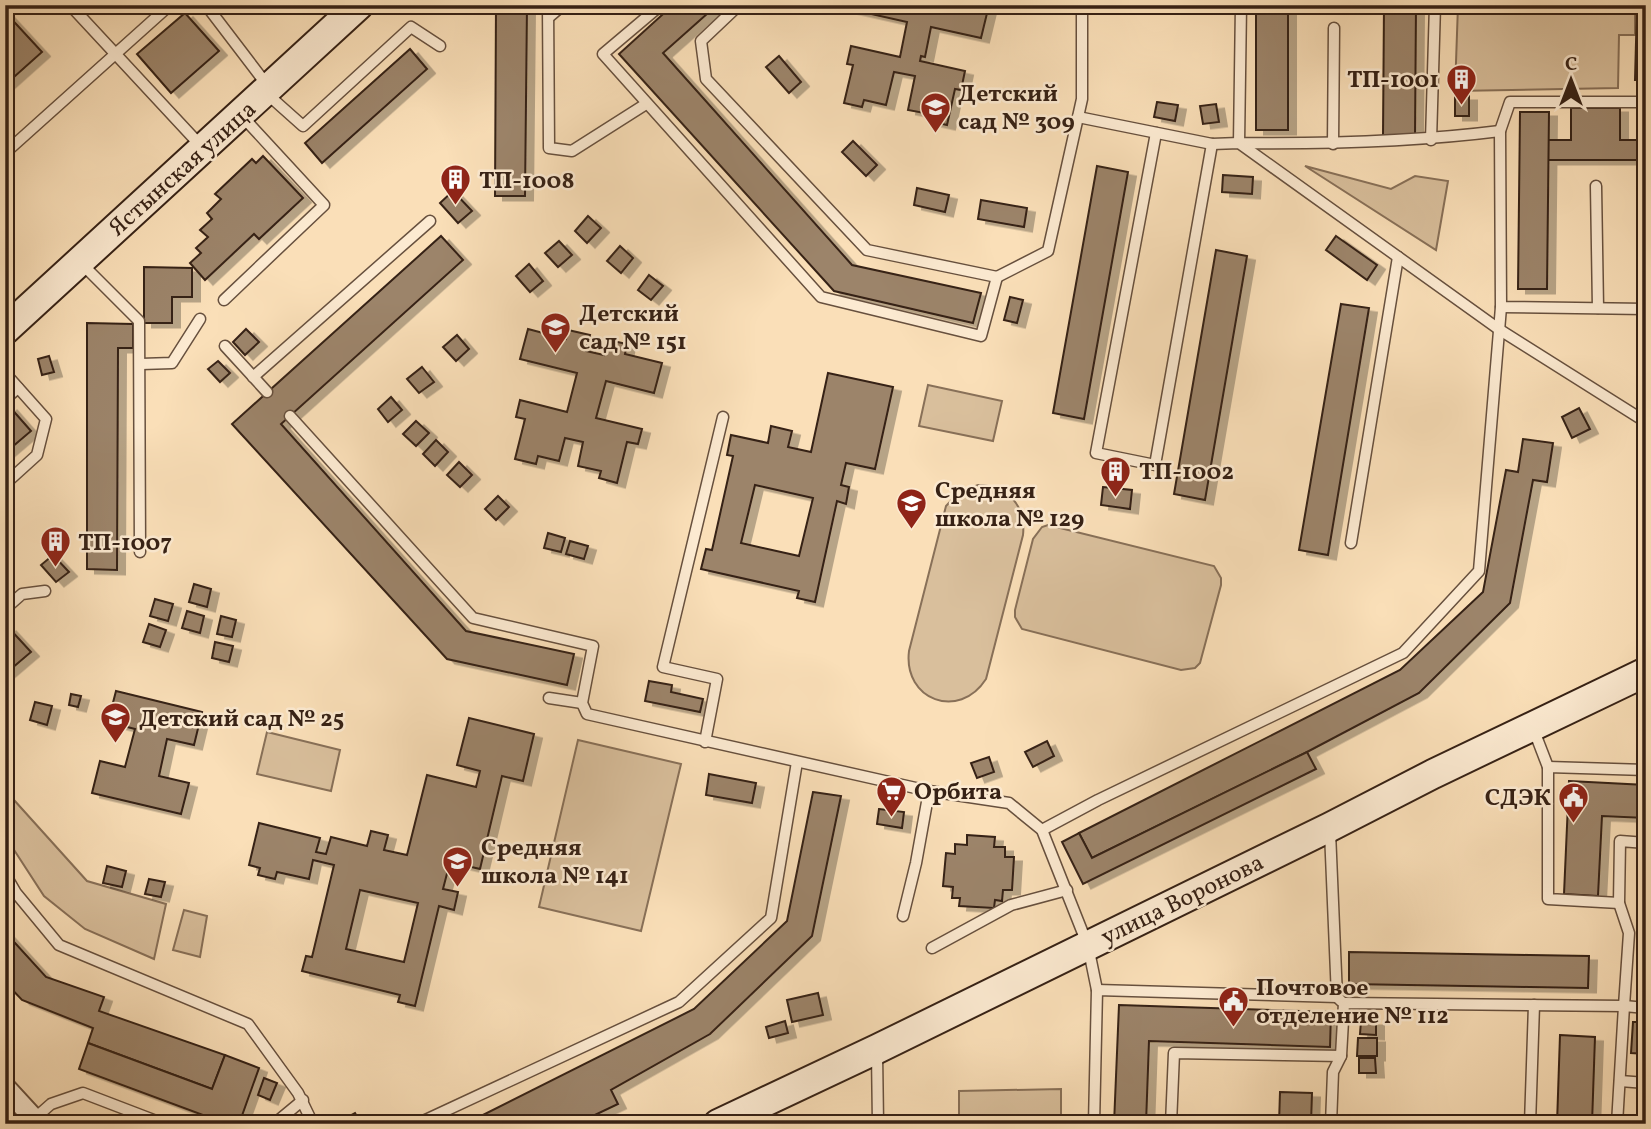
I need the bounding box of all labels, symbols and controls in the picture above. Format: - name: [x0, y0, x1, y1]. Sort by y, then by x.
- north arrow: [1536, 46, 1606, 116]
- text: С: [1565, 52, 1577, 78]
- building icon: ТП-1001: [1445, 62, 1479, 106]
- place label: ТП-1001: [1347, 64, 1439, 98]
- place label: Детский сад № 309: [958, 78, 1075, 140]
- school or university icon: Детский сад № 309: [918, 90, 952, 134]
- street label: Ястынская улица: [102, 94, 265, 245]
- building icon: ТП-1008: [439, 163, 473, 207]
- place label: ТП-1008: [479, 165, 574, 199]
- place label: Детский сад № 151: [579, 298, 687, 360]
- school or university icon: Детский сад № 151: [539, 310, 573, 354]
- building icon: ТП-1002: [1099, 454, 1133, 498]
- place label: ТП-1002: [1139, 456, 1234, 490]
- place label: Средняя школа № 129: [935, 475, 1084, 537]
- school or university icon: Средняя школа № 129: [895, 487, 929, 531]
- building icon: ТП-1007: [38, 525, 72, 569]
- place label: ТП-1007: [78, 527, 172, 561]
- school or university icon: Детский сад № 25: [99, 701, 133, 745]
- place label: Детский сад № 25: [139, 703, 344, 737]
- supermarket icon: Орбита: [874, 774, 908, 818]
- place label: Орбита: [914, 776, 1002, 810]
- public building icon: СДЭК: [1557, 780, 1591, 824]
- place label: СДЭК: [1485, 782, 1551, 816]
- place label: Средняя школа № 141: [481, 832, 629, 894]
- school or university icon: Средняя школа № 141: [441, 844, 475, 888]
- street label: улица Воронова: [1096, 847, 1270, 955]
- place label: Почтовое отделение № 112: [1256, 972, 1449, 1034]
- public building icon: Почтовое отделение № 112: [1216, 984, 1250, 1028]

